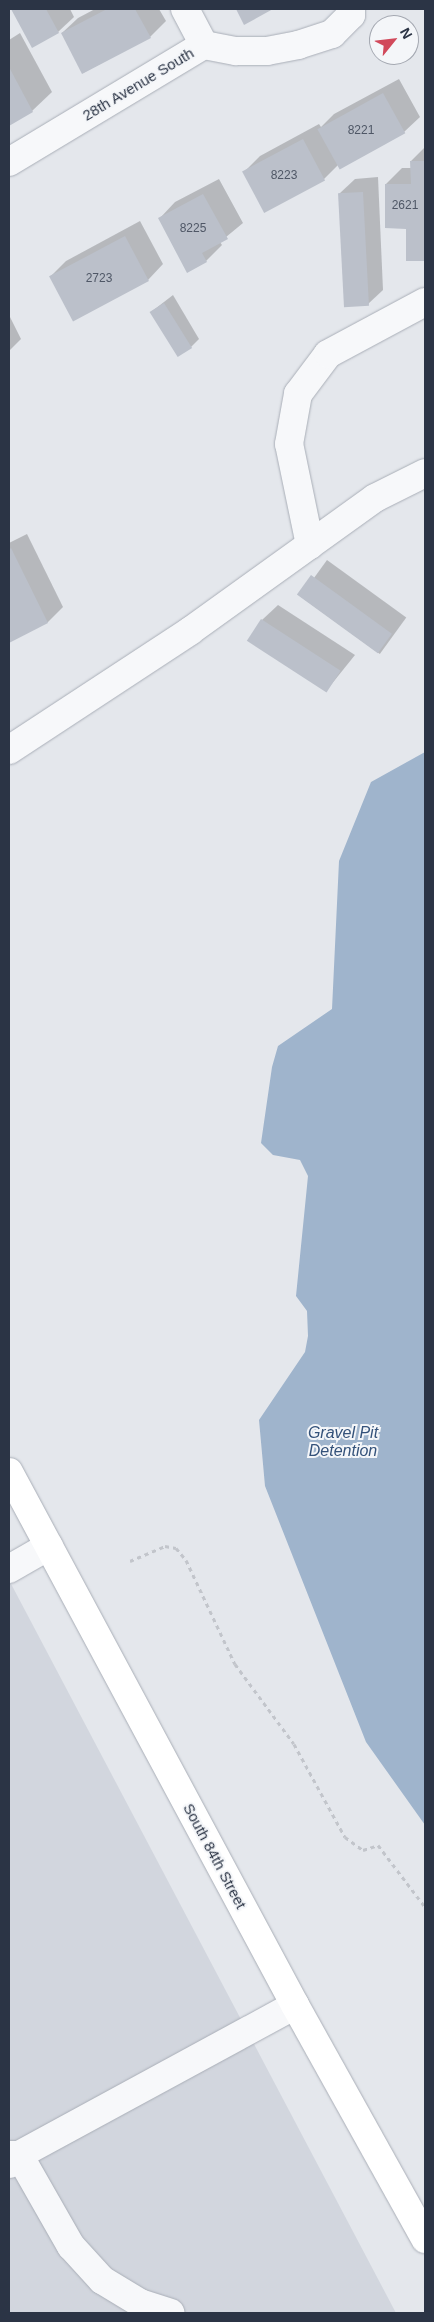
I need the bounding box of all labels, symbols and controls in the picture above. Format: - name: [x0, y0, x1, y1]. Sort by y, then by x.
- north arrow: [369, 15, 419, 65]
- text: N: [397, 25, 416, 42]
- street label: 28th Avenue South: [79, 43, 197, 125]
- house number: 8221: [348, 124, 374, 138]
- house number: 8223: [271, 169, 297, 183]
- house number: 2621: [392, 199, 418, 213]
- house number: 8225: [180, 222, 206, 236]
- house number: 2723: [86, 272, 112, 286]
- water label: Gravel Pit Detention: [308, 1423, 378, 1461]
- street label: South 84th Street: [180, 1800, 250, 1912]

